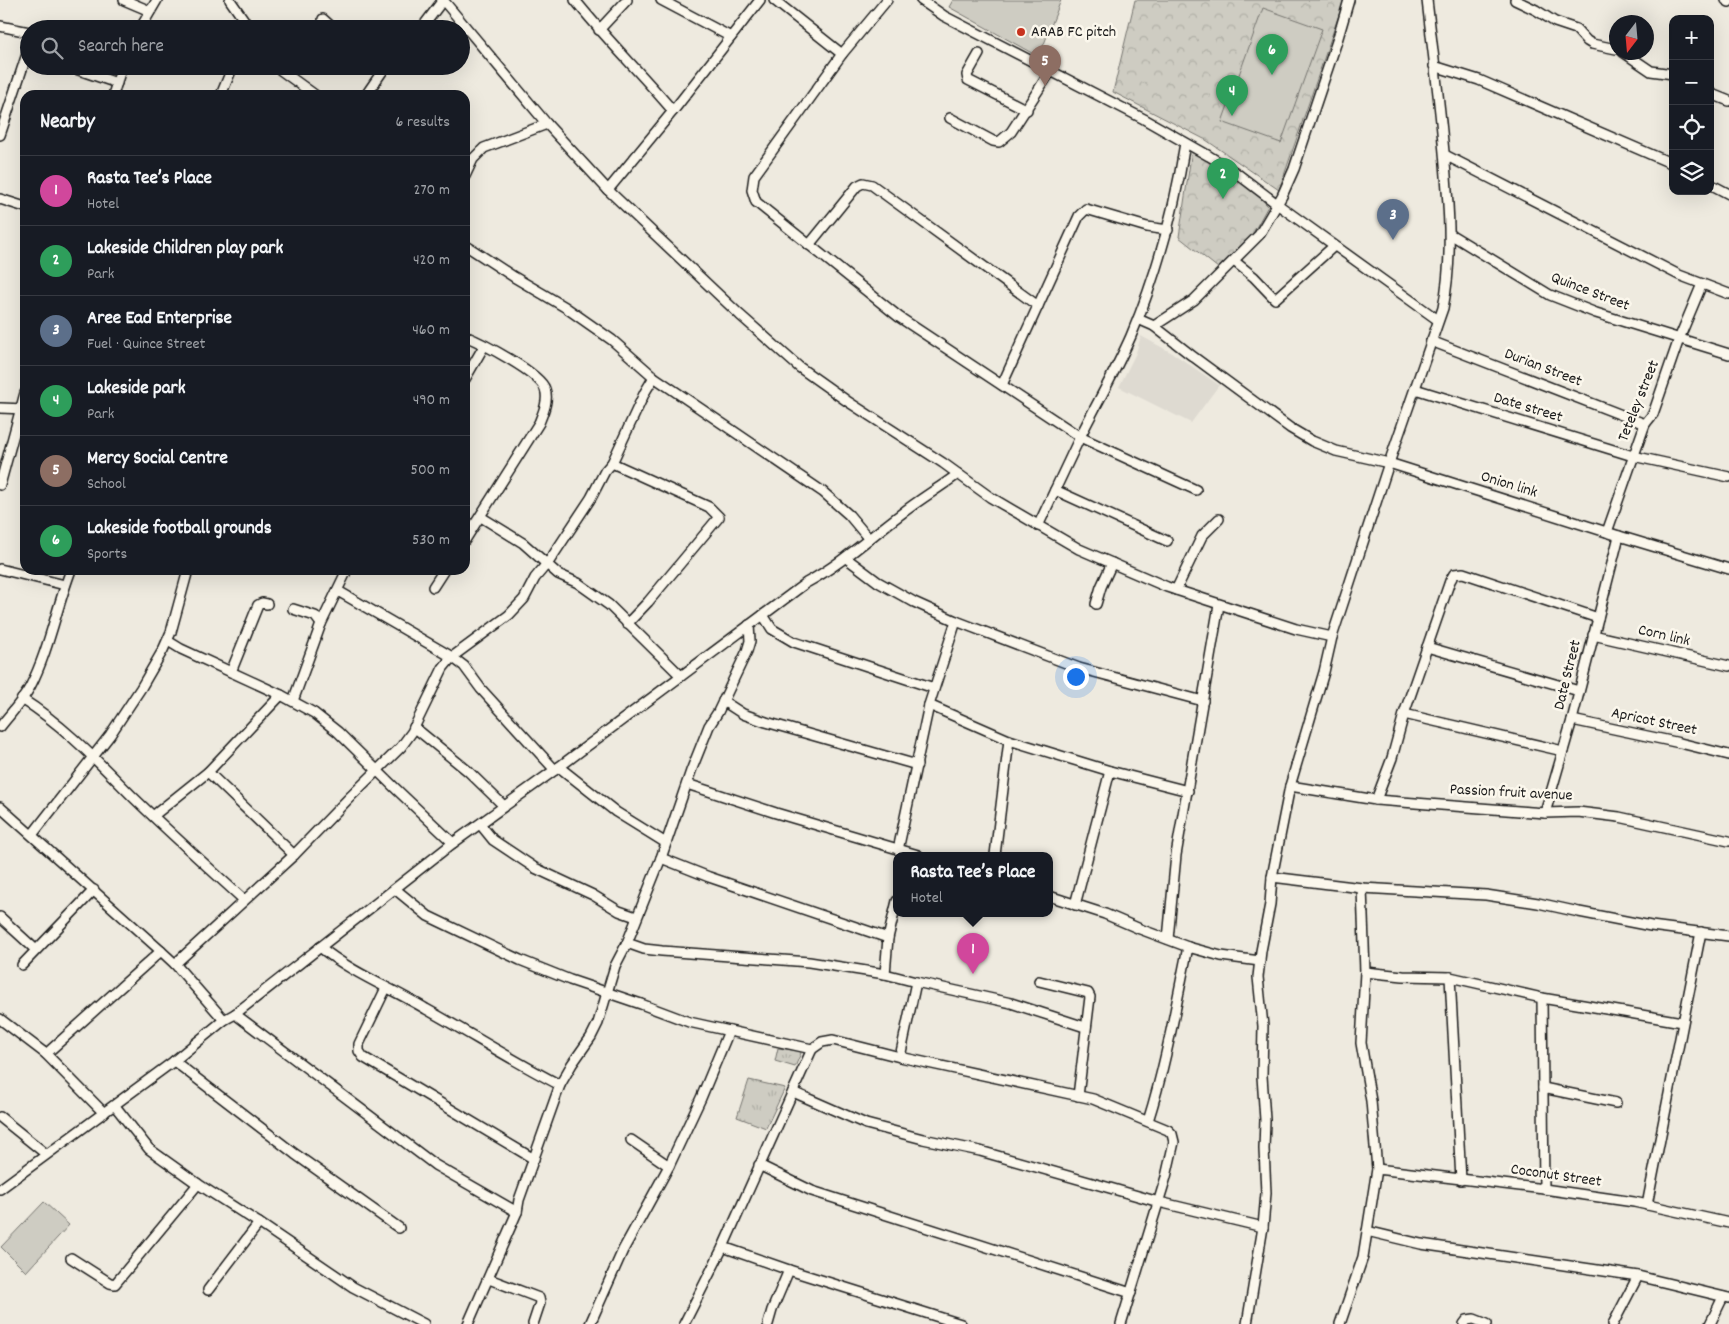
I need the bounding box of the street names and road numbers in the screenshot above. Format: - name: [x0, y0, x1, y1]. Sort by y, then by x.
- street label: Quince Street: [1547, 266, 1633, 318]
- street label: Durian Street: [1501, 343, 1585, 393]
- street label: Teteley street: [1612, 357, 1666, 445]
- street label: Date street: [1491, 387, 1565, 429]
- street label: Onion link: [1478, 465, 1540, 505]
- street label: Corn link: [1636, 619, 1692, 653]
- street label: Date Street: [1548, 638, 1588, 712]
- street label: Apricot Street: [1609, 702, 1699, 742]
- street label: Passion fruit avenue: [1449, 778, 1573, 808]
- street label: Coconut Street: [1509, 1158, 1603, 1194]

